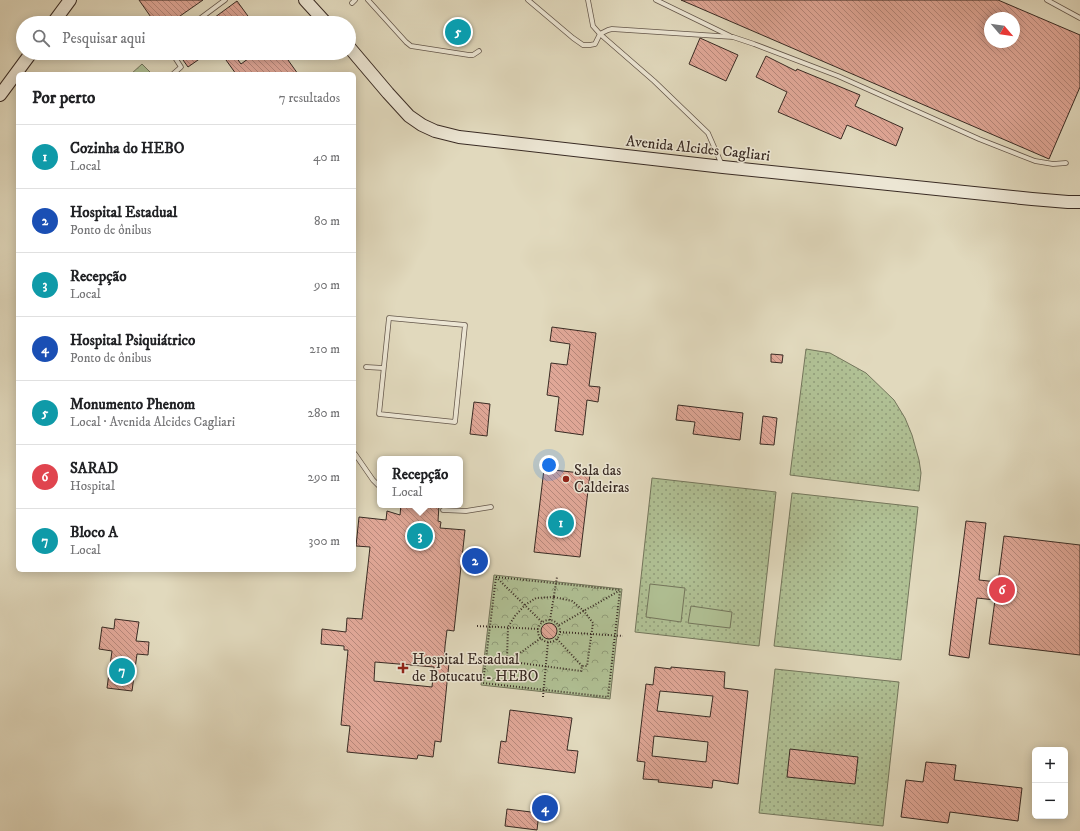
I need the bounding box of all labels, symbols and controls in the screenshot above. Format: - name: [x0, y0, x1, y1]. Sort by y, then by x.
- north arrow: [984, 12, 1020, 48]
- search box: [16, 16, 356, 60]
- pin: 5: [445, 17, 471, 47]
- icon: search: [30, 27, 52, 49]
- text: Pesquisar aqui: [62, 29, 145, 48]
- text: Por perto: [32, 87, 95, 109]
- text: 7 resultados: [279, 90, 340, 106]
- street label: Avenida Alcides Cagliari: [625, 131, 771, 166]
- text: Cozinha do HEBO: [70, 139, 184, 158]
- text: 1: [43, 149, 47, 165]
- text: 40 m: [313, 149, 340, 165]
- text: Local: [70, 158, 101, 174]
- text: Hospital Estadual: [70, 203, 177, 222]
- text: 2: [42, 213, 48, 229]
- text: 80 m: [314, 213, 340, 229]
- text: Ponto de ônibus: [70, 222, 151, 238]
- text: Recepção: [70, 267, 126, 286]
- text: 3: [43, 277, 47, 293]
- text: 90 m: [314, 277, 340, 293]
- text: Local: [70, 286, 101, 302]
- text: Hospital Psiquiátrico: [70, 331, 195, 350]
- text: 4: [41, 341, 49, 357]
- text: 210 m: [309, 341, 340, 357]
- text: Ponto de ônibus: [70, 350, 151, 366]
- text: Monumento Phenom: [70, 395, 195, 414]
- text: 5: [42, 405, 48, 421]
- text: 280 m: [308, 405, 340, 421]
- text: Local · Avenida Alcides Cagliari: [70, 414, 235, 430]
- your location: [539, 455, 559, 475]
- popup: [377, 456, 463, 508]
- text: SARAD: [70, 459, 118, 478]
- place label: Sala das Caldeiras: [574, 461, 629, 497]
- text: Recepção: [392, 465, 448, 484]
- text: 6: [42, 469, 48, 485]
- text: 290 m: [308, 469, 340, 485]
- marker: Sala das Caldeiras: [561, 474, 571, 484]
- text: Hospital: [70, 478, 115, 494]
- text: Local: [392, 484, 422, 500]
- pin: 1: [548, 508, 574, 538]
- pin: 3: [407, 521, 433, 551]
- text: Bloco A: [70, 523, 118, 542]
- text: 7: [42, 533, 48, 549]
- text: 300 m: [309, 533, 340, 549]
- text: Local: [70, 542, 101, 558]
- pin: 2: [462, 546, 488, 576]
- pin: 6: [989, 575, 1015, 605]
- place label: Hospital Estadual de Botucatu - HEBO: [412, 650, 538, 686]
- pin: 7: [109, 656, 135, 686]
- marker: Hospital Estadual de Botucatu - HEBO: [397, 662, 409, 674]
- map controls: [1032, 747, 1068, 819]
- button: +: [1032, 747, 1068, 783]
- button: −: [1032, 783, 1068, 819]
- pin: 4: [532, 793, 558, 823]

